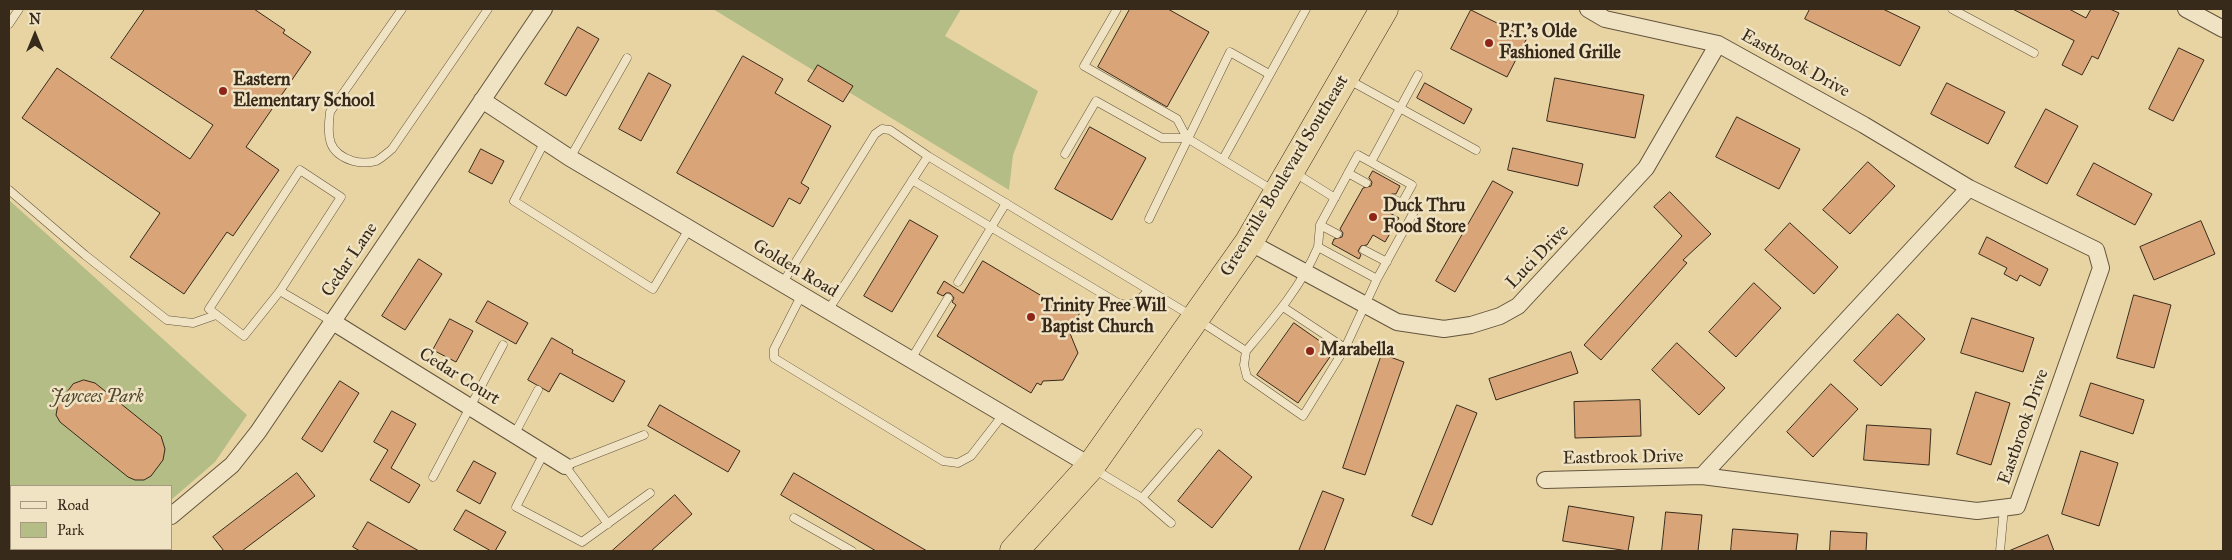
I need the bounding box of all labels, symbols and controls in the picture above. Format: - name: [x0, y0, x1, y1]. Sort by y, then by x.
- north arrow: [10, 10, 60, 60]
- text: N: [29, 11, 41, 28]
- place label: P.T.’s Olde Fashioned Grille: [1499, 22, 1621, 64]
- street label: Eastbrook Drive: [1737, 25, 1853, 103]
- marker: P.T.’s Olde Fashioned Grille: [1483, 37, 1495, 49]
- place label: Eastern Elementary School: [233, 70, 375, 112]
- street label: Greenville Boulevard Southeast: [1216, 71, 1354, 281]
- marker: Eastern Elementary School: [217, 85, 229, 97]
- place label: Duck Thru Food Store: [1383, 196, 1466, 238]
- marker: Duck Thru Food Store: [1367, 211, 1379, 223]
- street label: Cedar Lane: [317, 219, 383, 301]
- street label: Luci Drive: [1502, 220, 1574, 294]
- street label: Golden Road: [748, 235, 842, 303]
- place label: Trinity Free Will Baptist Church: [1041, 296, 1166, 338]
- marker: Trinity Free Will Baptist Church: [1025, 311, 1037, 323]
- place label: Marabella: [1320, 340, 1394, 362]
- street label: Cedar Court: [415, 344, 503, 410]
- marker: Marabella: [1304, 345, 1316, 357]
- street label: Eastbrook Drive: [1994, 366, 2054, 488]
- park label: Jaycees Park: [50, 387, 144, 409]
- street label: Eastbrook Drive: [1562, 446, 1684, 470]
- legend: [10, 485, 172, 550]
- text: Road: [57, 496, 89, 514]
- text: Park: [57, 521, 84, 539]

